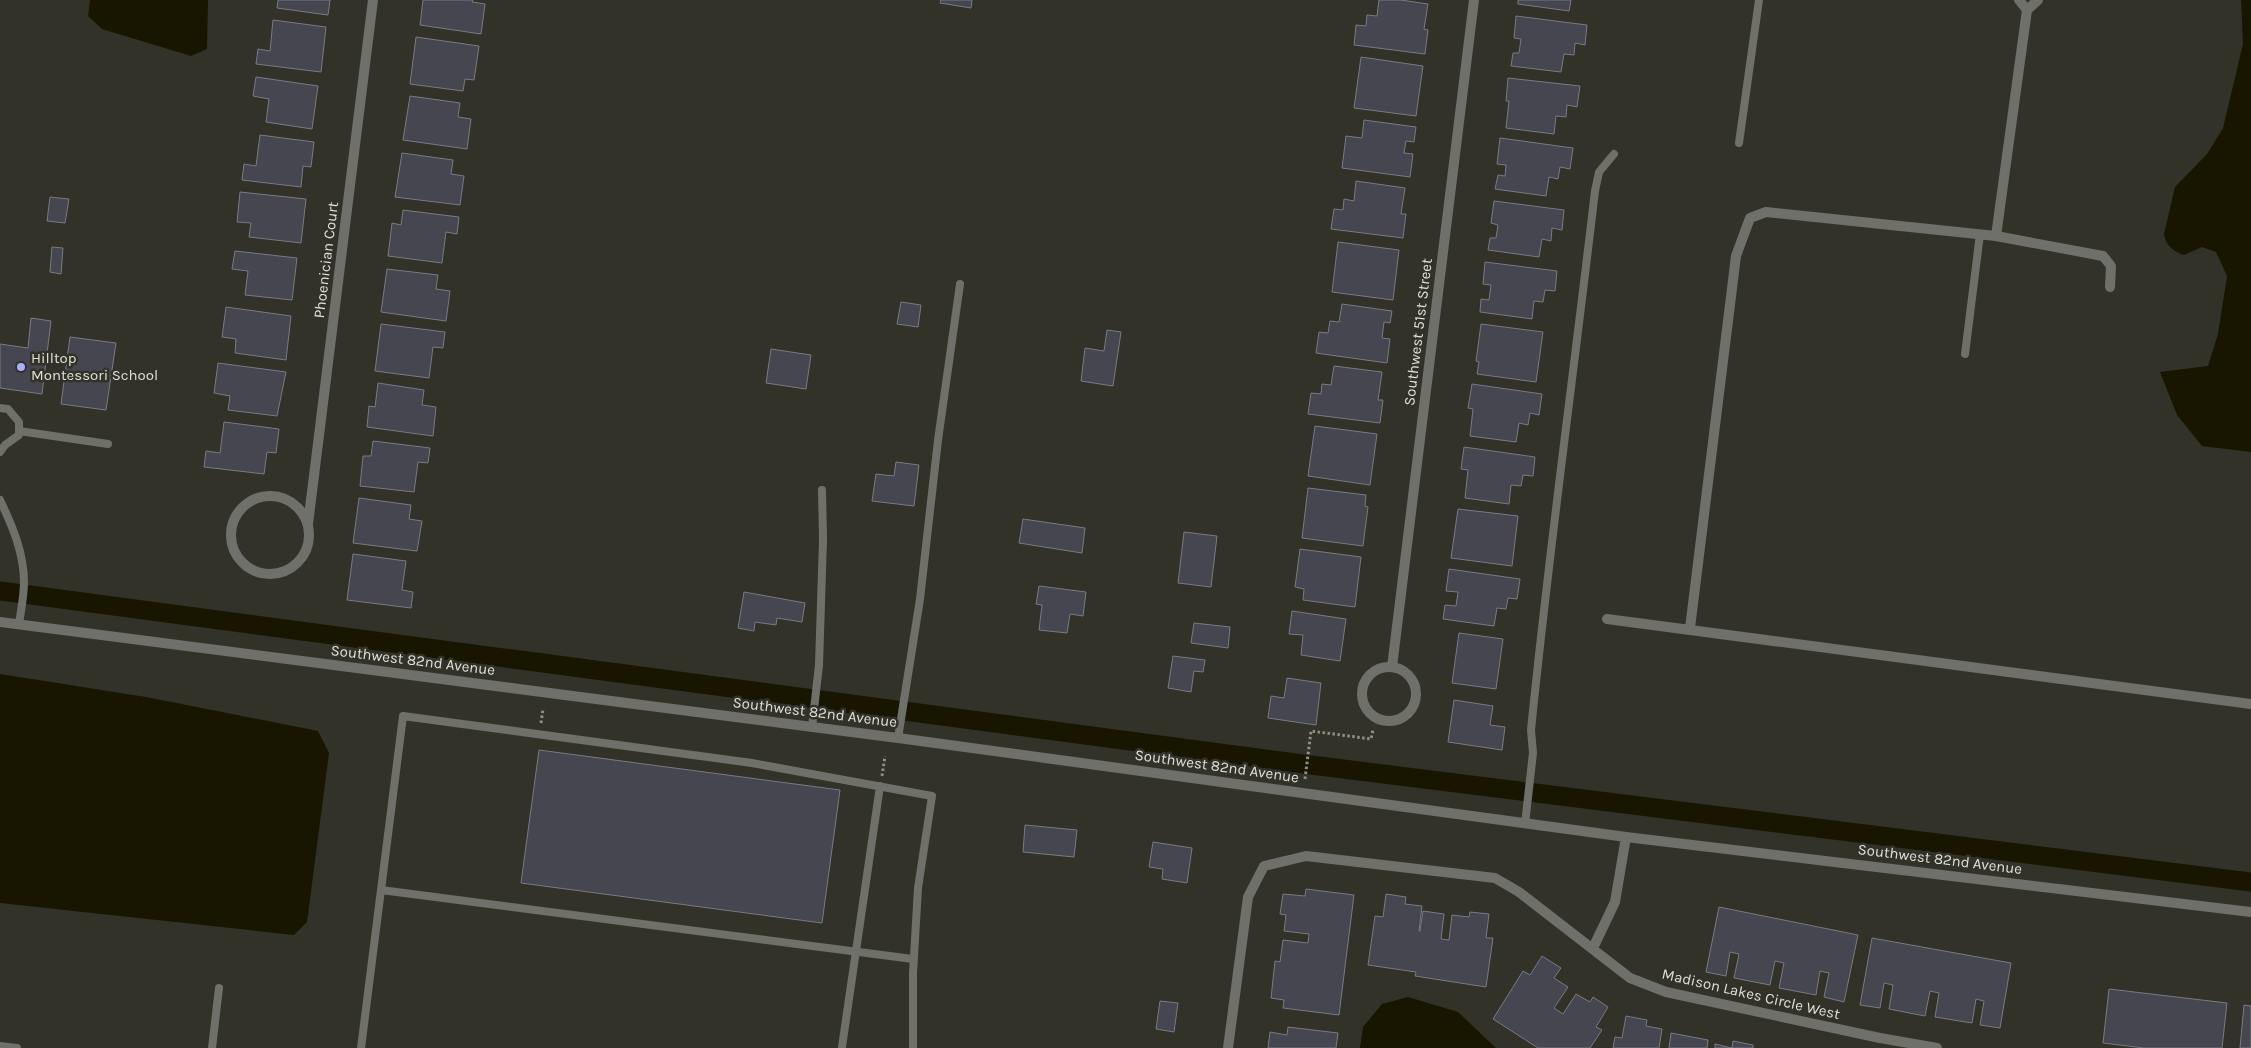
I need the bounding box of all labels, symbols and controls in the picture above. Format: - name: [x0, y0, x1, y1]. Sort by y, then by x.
- street label: Phoenician Court: [310, 200, 342, 319]
- street label: Southwest 51st Street: [1400, 257, 1436, 407]
- place label: Hilltop Montessori School: [31, 349, 158, 384]
- marker: Hilltop Montessori School: [15, 361, 27, 373]
- street label: Southwest 82nd Avenue: [330, 641, 496, 679]
- street label: Southwest 82nd Avenue: [732, 693, 898, 731]
- street label: Southwest 82nd Avenue: [1134, 746, 1300, 786]
- street label: Southwest 82nd Avenue: [1857, 840, 2023, 878]
- street label: Madison Lakes Circle West: [1660, 965, 1842, 1023]

